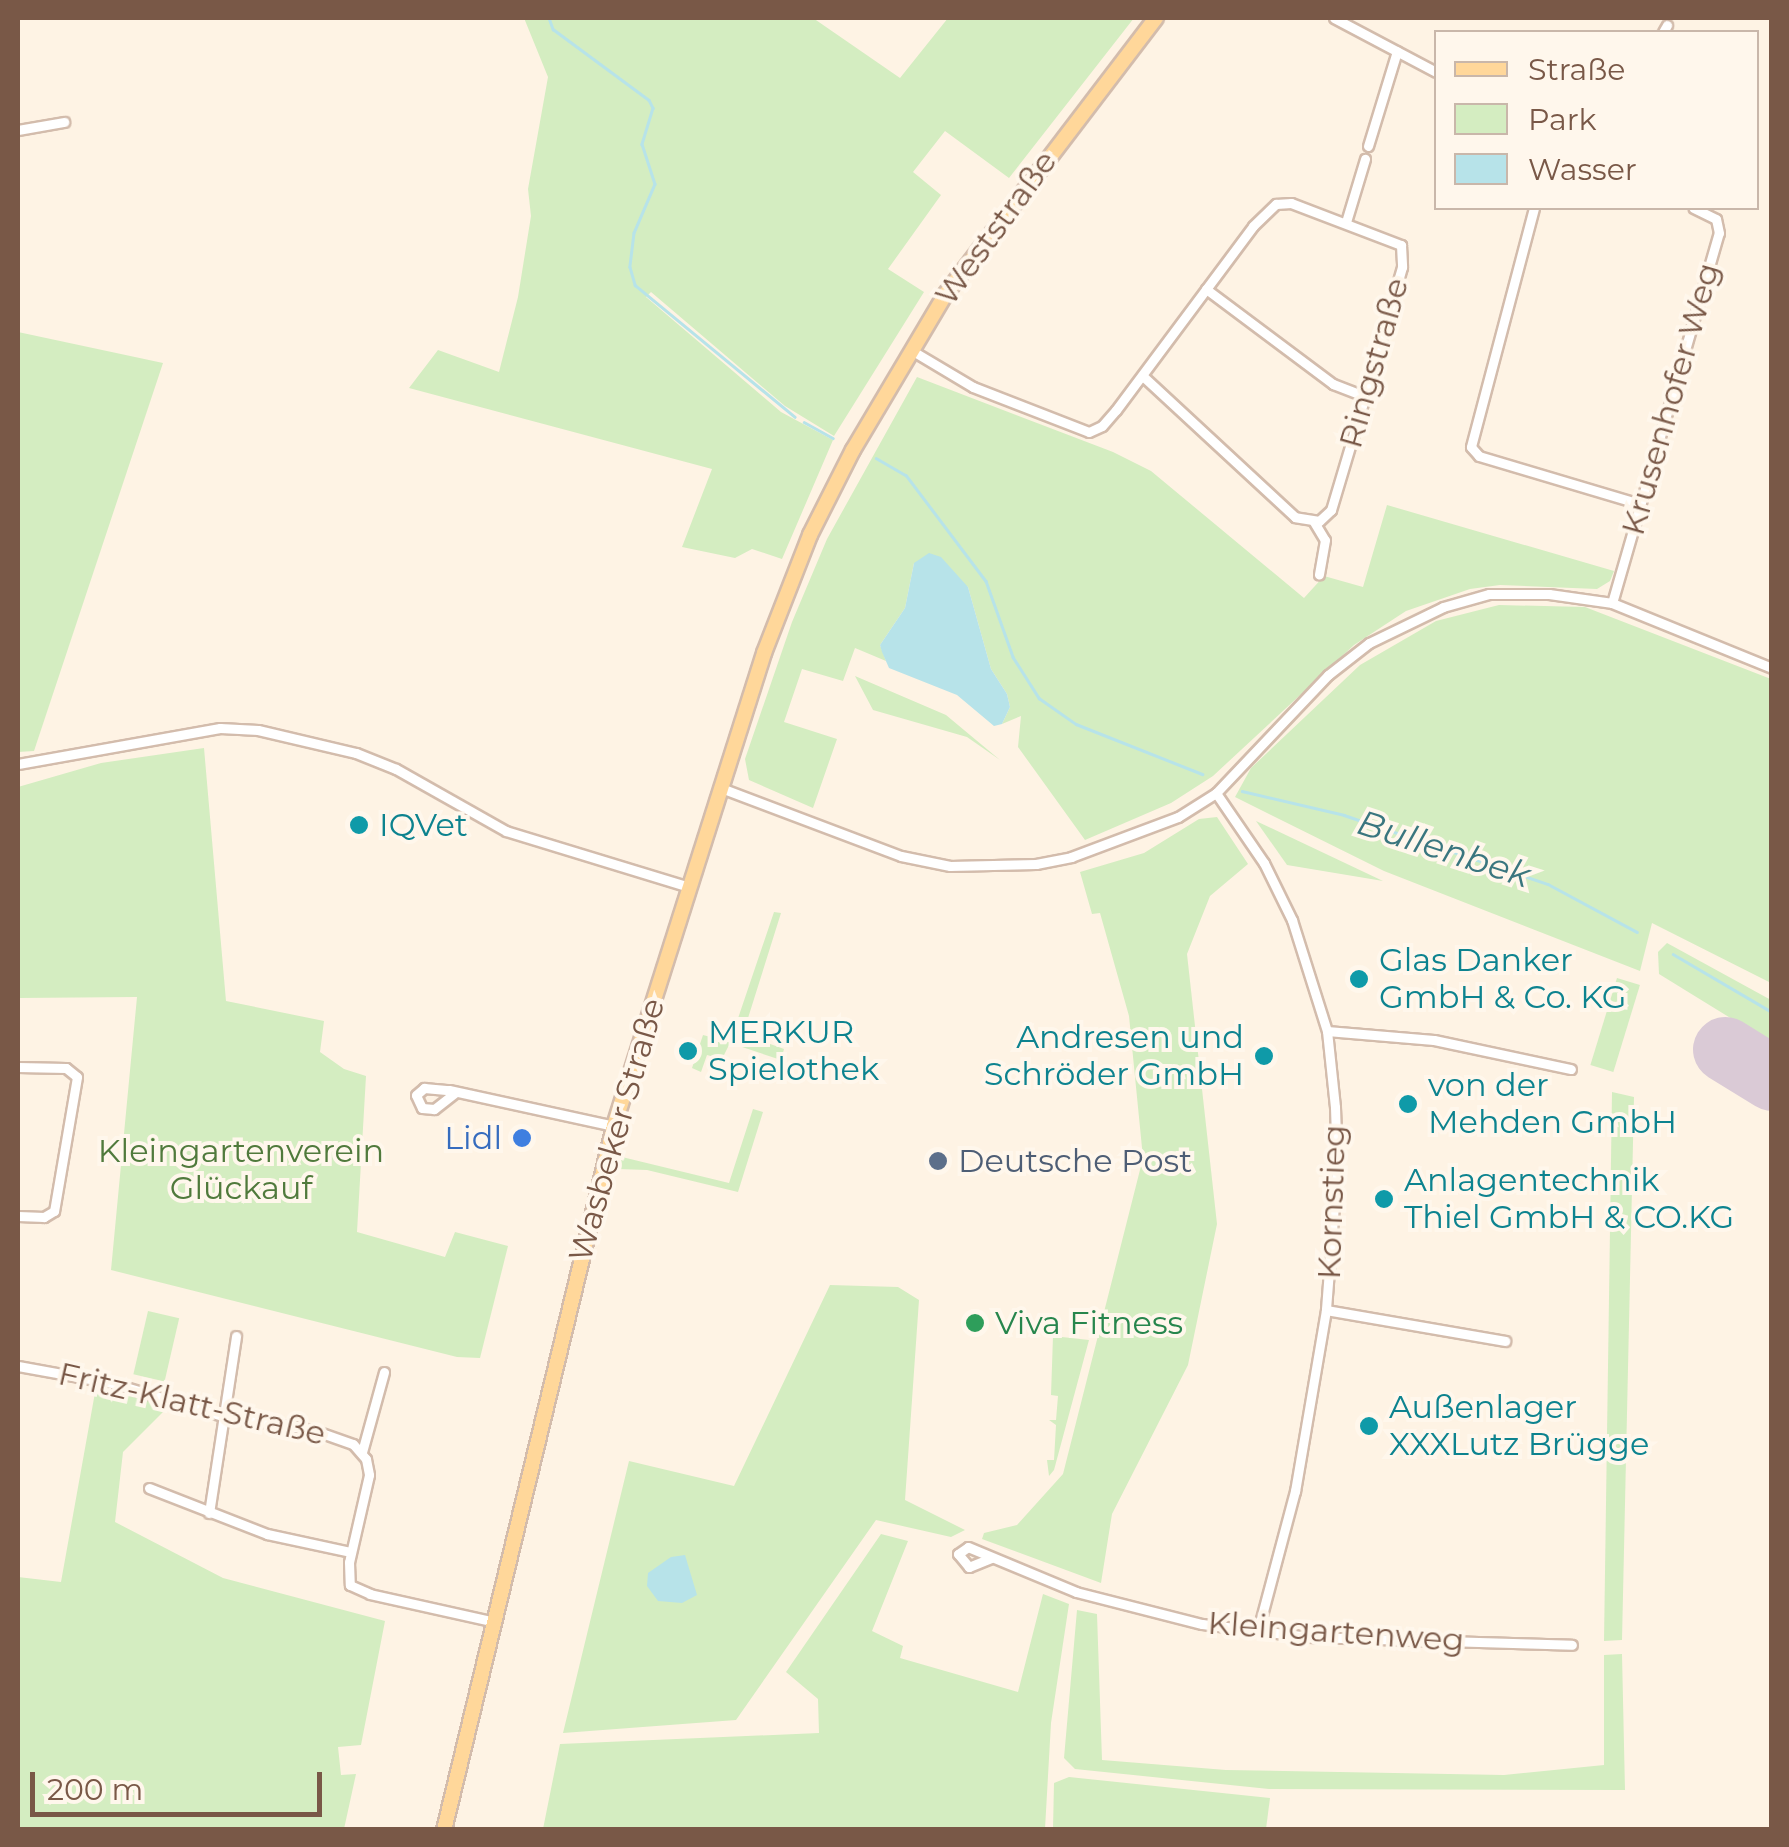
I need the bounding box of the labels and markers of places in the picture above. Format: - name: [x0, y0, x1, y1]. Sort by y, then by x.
- place label: IQVet: [379, 806, 468, 844]
- marker: IQVet: [348, 814, 370, 836]
- place label: Glas Danker GmbH & Co. KG: [1379, 942, 1627, 1017]
- marker: Glas Danker GmbH & Co. KG: [1348, 968, 1370, 990]
- place label: MERKUR Spielothek: [708, 1014, 879, 1089]
- place label: Andresen und Schröder GmbH: [984, 1019, 1244, 1094]
- marker: MERKUR Spielothek: [677, 1040, 699, 1062]
- marker: Andresen und Schröder GmbH: [1253, 1045, 1275, 1067]
- place label: von der Mehden GmbH: [1428, 1067, 1677, 1142]
- marker: von der Mehden GmbH: [1397, 1093, 1419, 1115]
- place label: Lidl: [444, 1119, 502, 1157]
- marker: Lidl: [511, 1127, 533, 1149]
- place label: Deutsche Post: [958, 1142, 1192, 1180]
- marker: Deutsche Post: [927, 1150, 949, 1172]
- place label: Anlagentechnik Thiel GmbH & CO.KG: [1404, 1162, 1734, 1237]
- marker: Anlagentechnik Thiel GmbH & CO.KG: [1373, 1188, 1395, 1210]
- place label: Viva Fitness: [995, 1304, 1183, 1342]
- marker: Viva Fitness: [964, 1312, 986, 1334]
- place label: Außenlager XXXLutz Brügge: [1389, 1389, 1649, 1464]
- marker: Außenlager XXXLutz Brügge: [1358, 1415, 1380, 1437]

